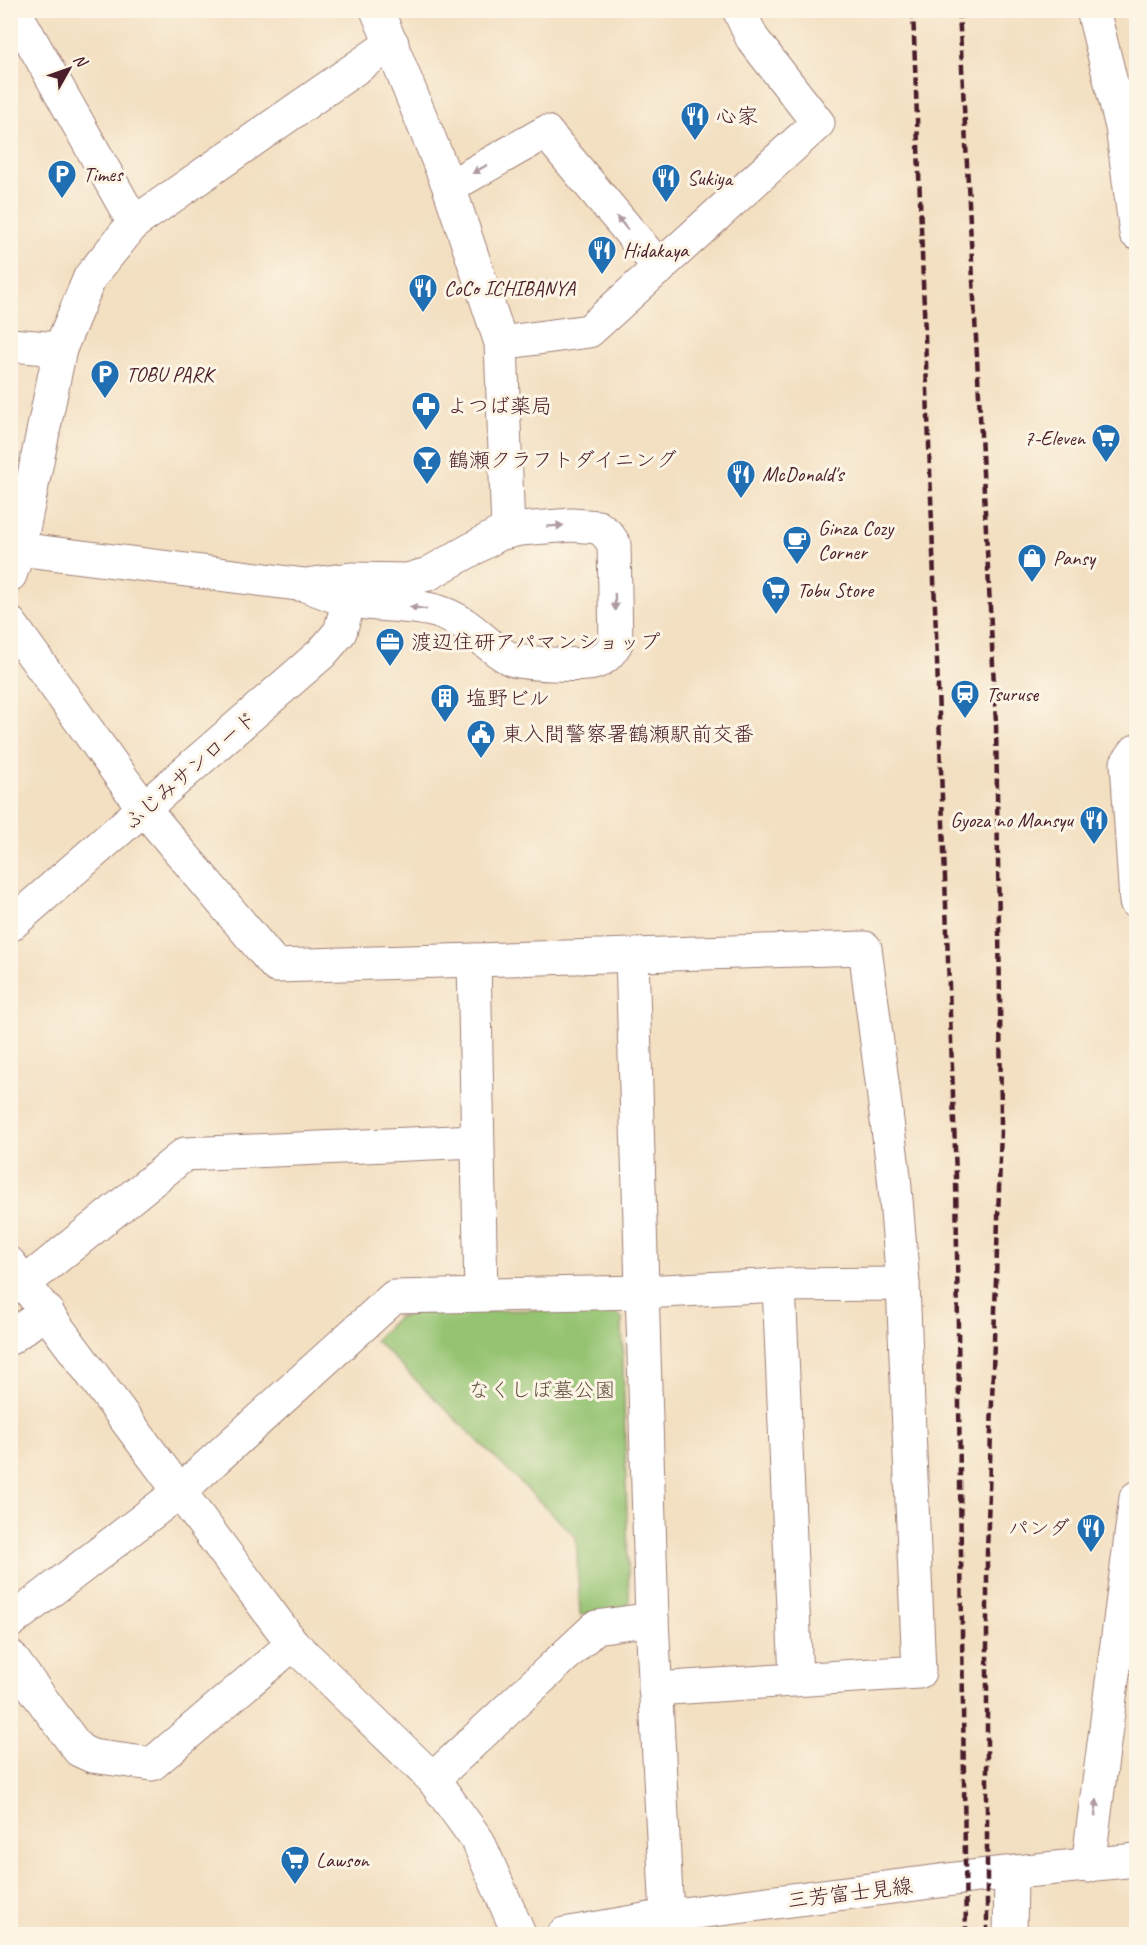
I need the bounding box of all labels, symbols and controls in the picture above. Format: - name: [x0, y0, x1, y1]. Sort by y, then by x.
- north arrow: [39, 39, 99, 99]
- text: N: [69, 50, 93, 73]
- restaurant icon: 心家: [679, 100, 711, 142]
- place label: 心家: [716, 103, 758, 129]
- parking icon: Times: [46, 158, 78, 200]
- place label: Times: [83, 161, 124, 187]
- restaurant icon: Sukiya: [650, 162, 682, 204]
- one-way arrow: [471, 164, 488, 174]
- place label: Sukiya: [687, 165, 735, 191]
- one-way arrow: [616, 215, 629, 231]
- restaurant icon: Hidakaya: [586, 234, 618, 276]
- place label: Hidakaya: [623, 237, 690, 263]
- restaurant icon: CoCo ICHIBANYA: [407, 272, 439, 314]
- place label: CoCo ICHIBANYA: [444, 275, 576, 301]
- parking icon: TOBU PARK: [89, 358, 121, 400]
- place label: TOBU PARK: [126, 361, 216, 387]
- pharmacy icon: よつば薬局: [410, 390, 442, 432]
- place label: よつば薬局: [447, 393, 552, 419]
- supermarket icon: 7-Eleven: [1090, 422, 1122, 464]
- place label: 7-Eleven: [1024, 425, 1087, 451]
- bar icon: 鶴瀬クラフトダイニング: [411, 444, 443, 486]
- place label: 鶴瀬クラフトダイニング: [448, 447, 677, 473]
- restaurant icon: McDonald's: [725, 458, 757, 500]
- place label: McDonald's: [762, 461, 845, 487]
- place label: Ginza Cozy Corner: [818, 515, 895, 565]
- one-way arrow: [545, 522, 564, 531]
- cafe icon: Ginza Cozy Corner: [781, 524, 813, 566]
- shop icon: Pansy: [1016, 542, 1048, 584]
- place label: Pansy: [1053, 545, 1097, 571]
- supermarket icon: Tobu Store: [760, 574, 792, 616]
- place label: Tobu Store: [797, 577, 875, 603]
- one-way arrow: [611, 593, 620, 612]
- one-way arrow: [408, 603, 427, 612]
- office icon: 渡辺住研アパマンショップ: [374, 626, 406, 668]
- place label: 渡辺住研アパマンショップ: [411, 629, 661, 655]
- station icon: Tsuruse: [949, 678, 981, 720]
- place label: Tsuruse: [986, 681, 1039, 707]
- building icon: 塩野ビル: [429, 682, 461, 724]
- place label: 塩野ビル: [466, 685, 550, 711]
- street label: ふじみサンロード: [118, 705, 262, 835]
- public building icon: 東入間警察署鶴瀬駅前交番: [465, 718, 497, 760]
- place label: 東入間警察署鶴瀬駅前交番: [502, 721, 754, 747]
- restaurant icon: Gyoza no Mansyu: [1078, 804, 1110, 846]
- place label: Gyoza no Mansyu: [950, 807, 1074, 833]
- park label: なくしぼ墓公園: [469, 1377, 616, 1403]
- restaurant icon: パンダ: [1075, 1512, 1107, 1554]
- place label: パンダ: [1008, 1515, 1070, 1541]
- one-way arrow: [1091, 1799, 1100, 1818]
- supermarket icon: Lawson: [279, 1844, 311, 1886]
- place label: Lawson: [316, 1847, 370, 1873]
- street label: 三芳富士見線: [786, 1872, 914, 1914]

